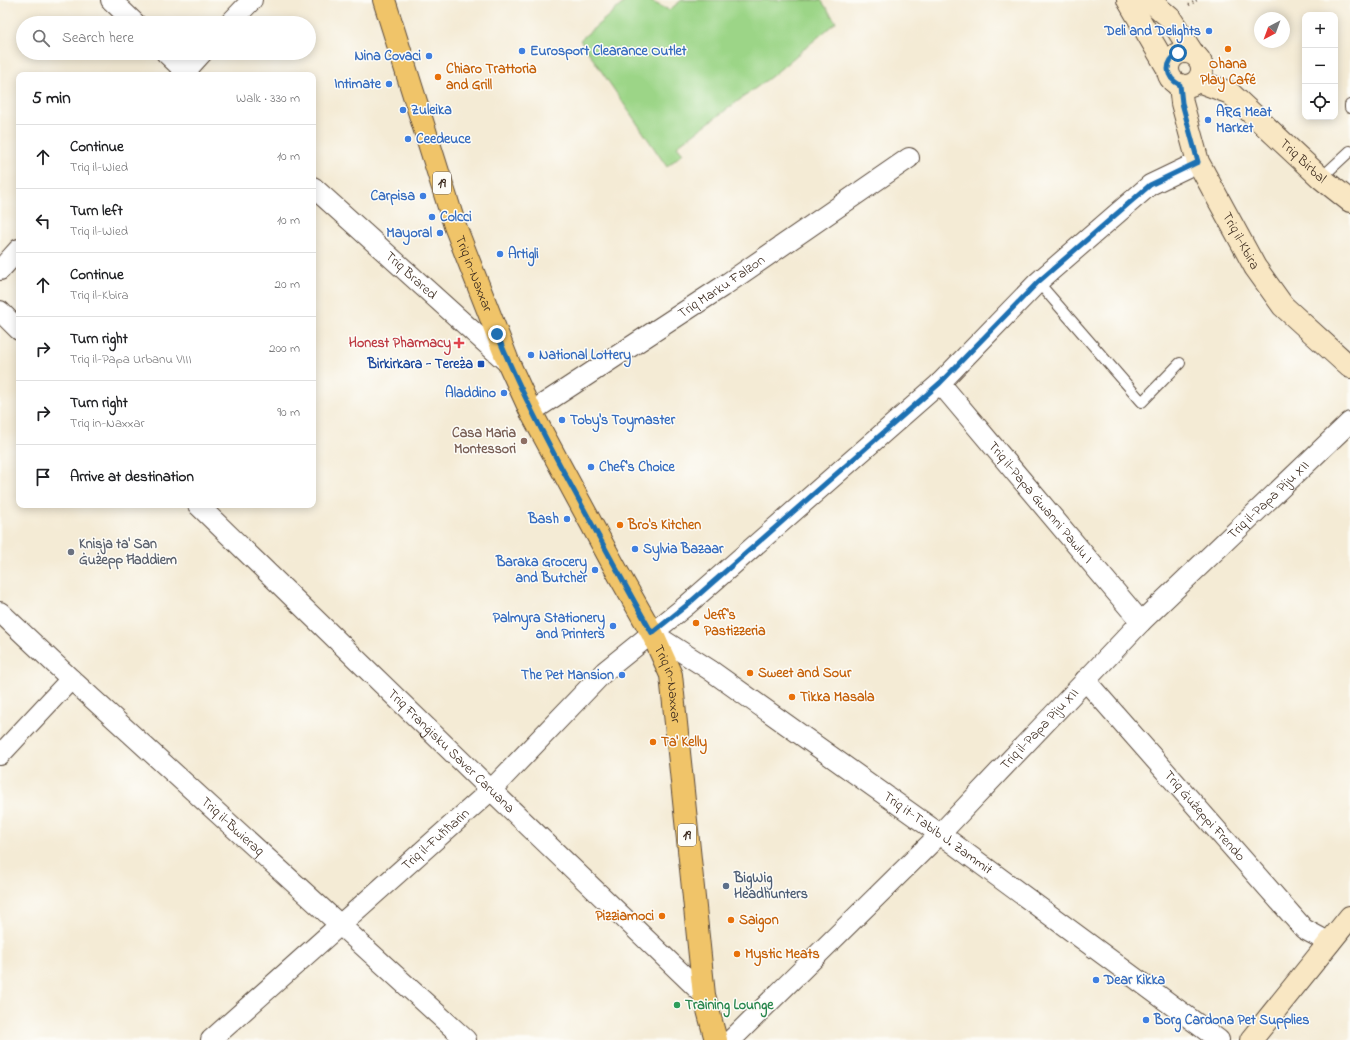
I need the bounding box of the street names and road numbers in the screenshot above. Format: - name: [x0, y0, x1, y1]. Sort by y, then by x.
- street label: Triq Birbal: [1275, 134, 1331, 189]
- road number: 19: [433, 172, 451, 194]
- street label: Triq il-Kbira: [1217, 208, 1265, 274]
- street label: Triq in-Naxxar: [449, 232, 498, 315]
- street label: Triq Brared: [380, 246, 442, 305]
- street label: Triq Marku Falzon: [674, 250, 770, 324]
- street label: Triq il-Papa Ġwanni Pawlu I: [983, 437, 1098, 568]
- street label: Triq il-Papa Piju XII: [1223, 456, 1314, 544]
- street label: Triq in-Naxxar: [648, 641, 686, 725]
- street label: Triq il-Papa Piju XII: [995, 683, 1084, 775]
- street label: Triq Franġisku Saver Caruana: [383, 684, 520, 818]
- street label: Triq Ġużeppi Frendo: [1159, 766, 1250, 866]
- street label: Triq it-Tabib J. Zammit: [879, 786, 997, 880]
- street label: Triq il-Bwieraq: [196, 792, 269, 861]
- street label: Triq il-Fuħħarin: [397, 803, 474, 876]
- road number: 19: [678, 824, 696, 846]

